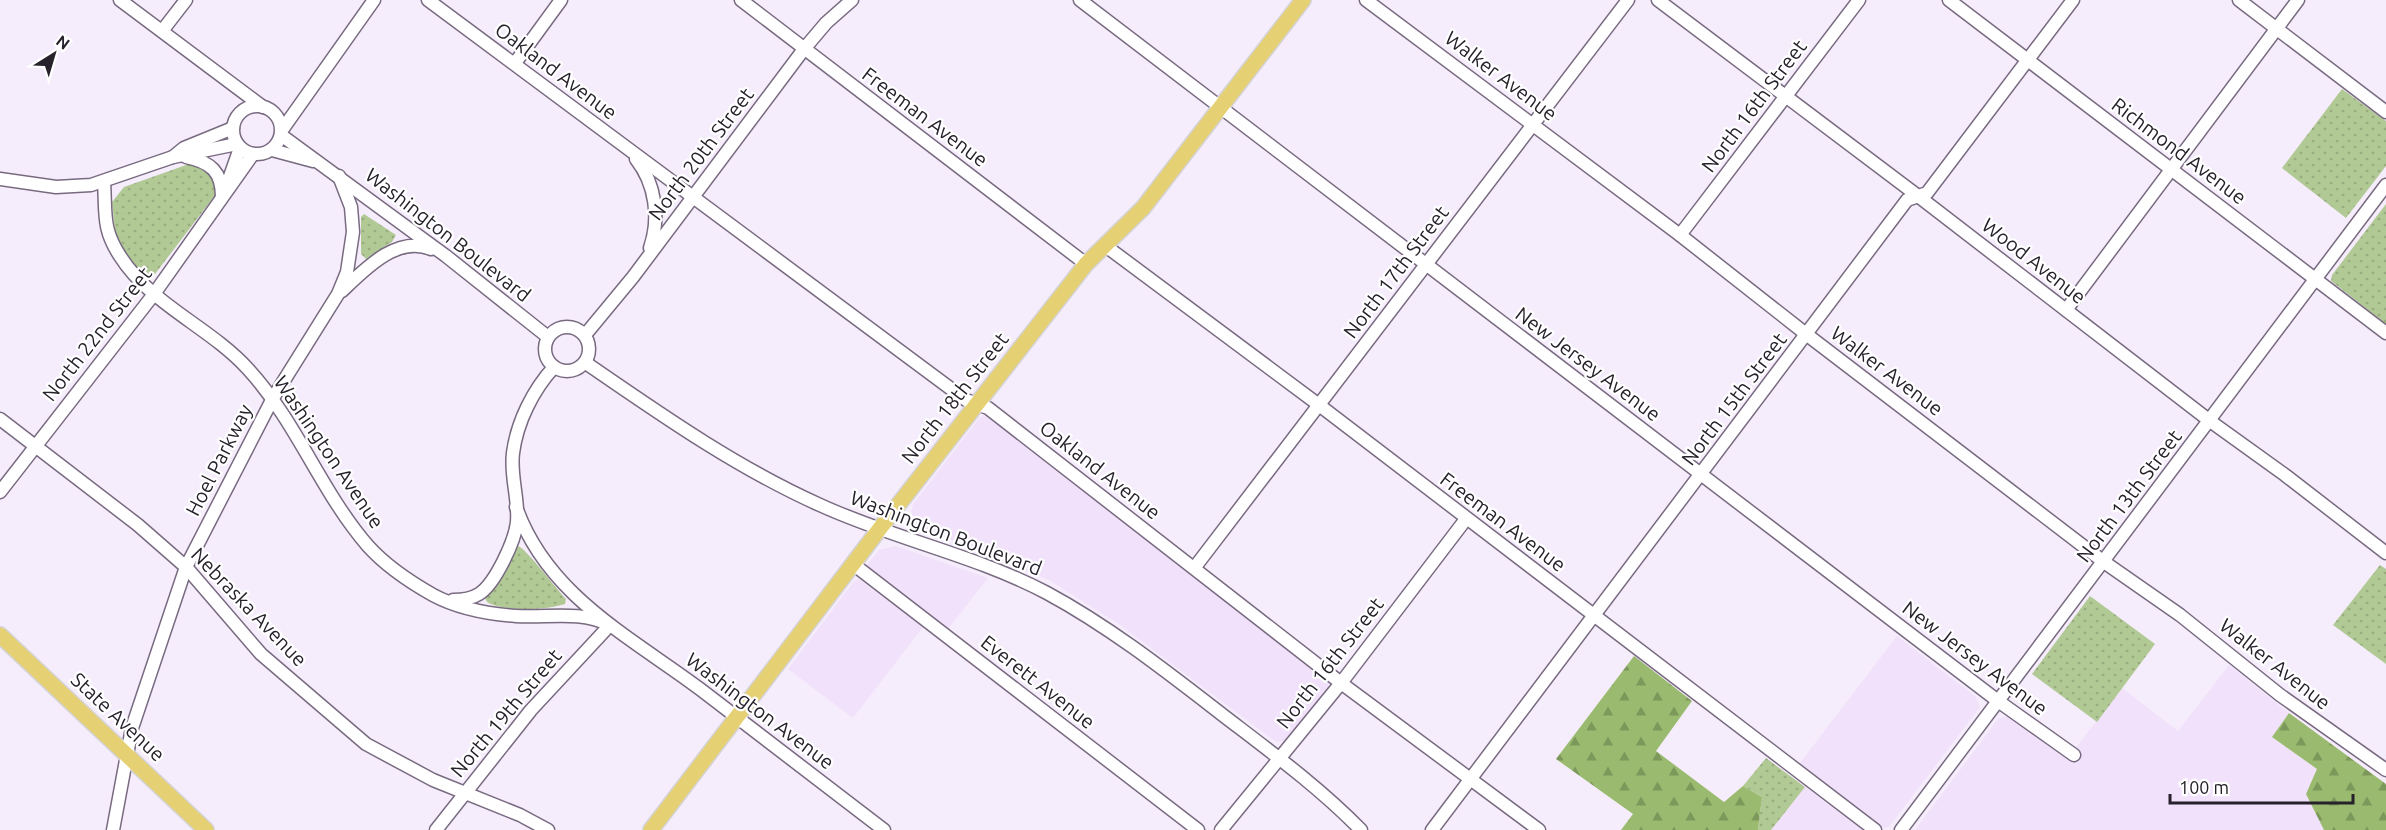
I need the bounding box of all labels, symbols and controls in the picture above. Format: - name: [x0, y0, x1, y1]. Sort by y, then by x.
- street label: Oakland Avenue: [491, 17, 622, 124]
- north arrow: [24, 24, 84, 84]
- street label: Walker Avenue: [1441, 26, 1562, 125]
- text: N: [53, 31, 73, 53]
- street label: North 16th Street: [1696, 35, 1811, 176]
- street label: Freeman Avenue: [858, 62, 992, 171]
- street label: North 20th Street: [643, 83, 758, 224]
- street label: Richmond Avenue: [2108, 93, 2251, 209]
- street label: Washington Boulevard: [361, 163, 535, 306]
- street label: North 17th Street: [1338, 201, 1453, 342]
- street label: Wood Avenue: [1978, 213, 2091, 308]
- street label: North 22nd Street: [37, 262, 156, 405]
- street label: New Jersey Avenue: [1511, 302, 1665, 426]
- street label: Walker Avenue: [1827, 321, 1948, 420]
- street label: North 18th Street: [896, 328, 1013, 468]
- street label: North 15th Street: [1676, 328, 1791, 469]
- street label: Washington Avenue: [270, 371, 389, 532]
- street label: Hoel Parkway: [181, 400, 257, 519]
- street label: Oakland Avenue: [1035, 415, 1165, 524]
- street label: North 13th Street: [2071, 425, 2186, 566]
- street label: Freeman Avenue: [1436, 467, 1570, 576]
- street label: Washington Boulevard: [847, 485, 1045, 580]
- street label: Nebraska Avenue: [187, 543, 312, 671]
- street label: North 16th Street: [1271, 593, 1388, 733]
- street label: New Jersey Avenue: [1898, 596, 2052, 720]
- street label: Walker Avenue: [2215, 613, 2335, 714]
- street label: Everett Avenue: [977, 630, 1100, 733]
- street label: North 19th Street: [445, 644, 566, 781]
- street label: Washington Avenue: [682, 648, 839, 774]
- street label: State Avenue: [67, 668, 170, 766]
- scale bar: [2170, 767, 2353, 805]
- text: 100 m: [2179, 777, 2229, 797]

